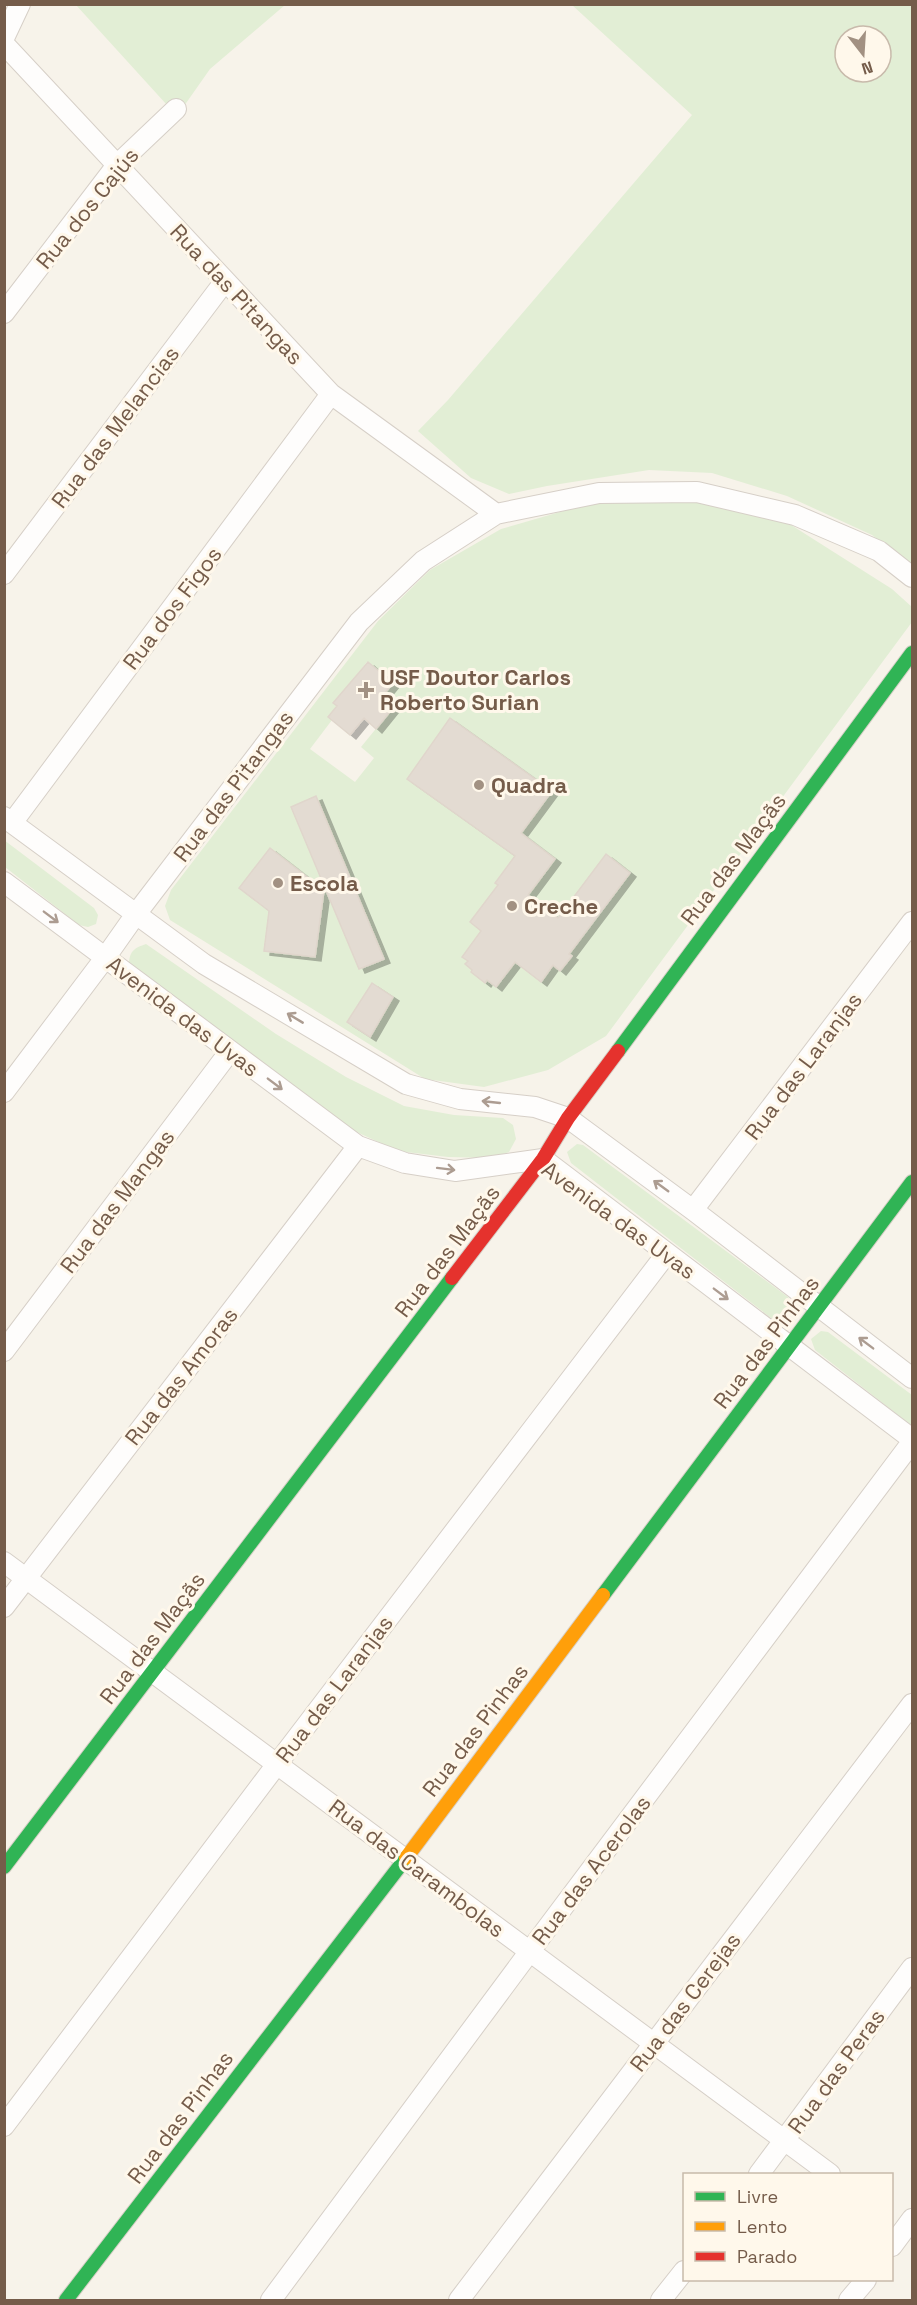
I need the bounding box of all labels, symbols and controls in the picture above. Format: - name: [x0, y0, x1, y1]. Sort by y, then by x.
- north arrow: [833, 24, 893, 84]
- text: N: [859, 56, 875, 79]
- street label: Rua dos Cajús: [30, 142, 144, 274]
- street label: Rua das Pitangas: [164, 218, 310, 370]
- street label: Rua das Melancias: [45, 340, 185, 514]
- street label: Rua dos Figos: [117, 541, 227, 675]
- place label: USF Doutor Carlos Roberto Surian: [380, 663, 571, 716]
- marker: USF Doutor Carlos Roberto Surian: [357, 681, 375, 699]
- street label: Rua das Pitangas: [167, 705, 299, 867]
- place label: Quadra: [491, 771, 567, 799]
- marker: Quadra: [472, 778, 486, 792]
- street label: Rua das Maçãs: [674, 787, 792, 931]
- place label: Escola: [290, 869, 359, 897]
- marker: Escola: [271, 876, 285, 890]
- place label: Creche: [524, 892, 598, 920]
- marker: Creche: [505, 899, 519, 913]
- one-way arrow: [43, 911, 59, 924]
- street label: Avenida das Uvas: [101, 950, 265, 1082]
- street label: Rua das Laranjas: [738, 987, 868, 1145]
- one-way arrow: [287, 1011, 304, 1023]
- one-way arrow: [267, 1078, 283, 1090]
- one-way arrow: [481, 1096, 501, 1107]
- street label: Rua das Mangas: [54, 1123, 180, 1279]
- street label: Avenida das Uvas: [537, 1155, 701, 1285]
- one-way arrow: [435, 1164, 455, 1175]
- street label: Rua das Maçãs: [388, 1179, 506, 1323]
- one-way arrow: [653, 1180, 669, 1193]
- street label: Rua das Pinhas: [707, 1270, 825, 1414]
- one-way arrow: [712, 1287, 728, 1300]
- street label: Rua das Amoras: [118, 1301, 244, 1451]
- one-way arrow: [858, 1337, 874, 1350]
- street label: Rua das Maçãs: [93, 1566, 211, 1710]
- street label: Rua das Laranjas: [269, 1610, 399, 1768]
- street label: Rua das Pinhas: [416, 1658, 534, 1802]
- street label: Rua das Acerolas: [526, 1790, 656, 1950]
- street label: Rua das Carambolas: [323, 1793, 511, 1943]
- street label: Rua das Cerejas: [623, 1927, 747, 2077]
- street label: Rua das Peras: [781, 2003, 891, 2139]
- street label: Rua das Pinhas: [121, 2045, 239, 2189]
- legend: [683, 2173, 893, 2281]
- text: Livre: [737, 2185, 778, 2208]
- text: Lento: [737, 2215, 787, 2238]
- text: Parado: [737, 2245, 797, 2268]

